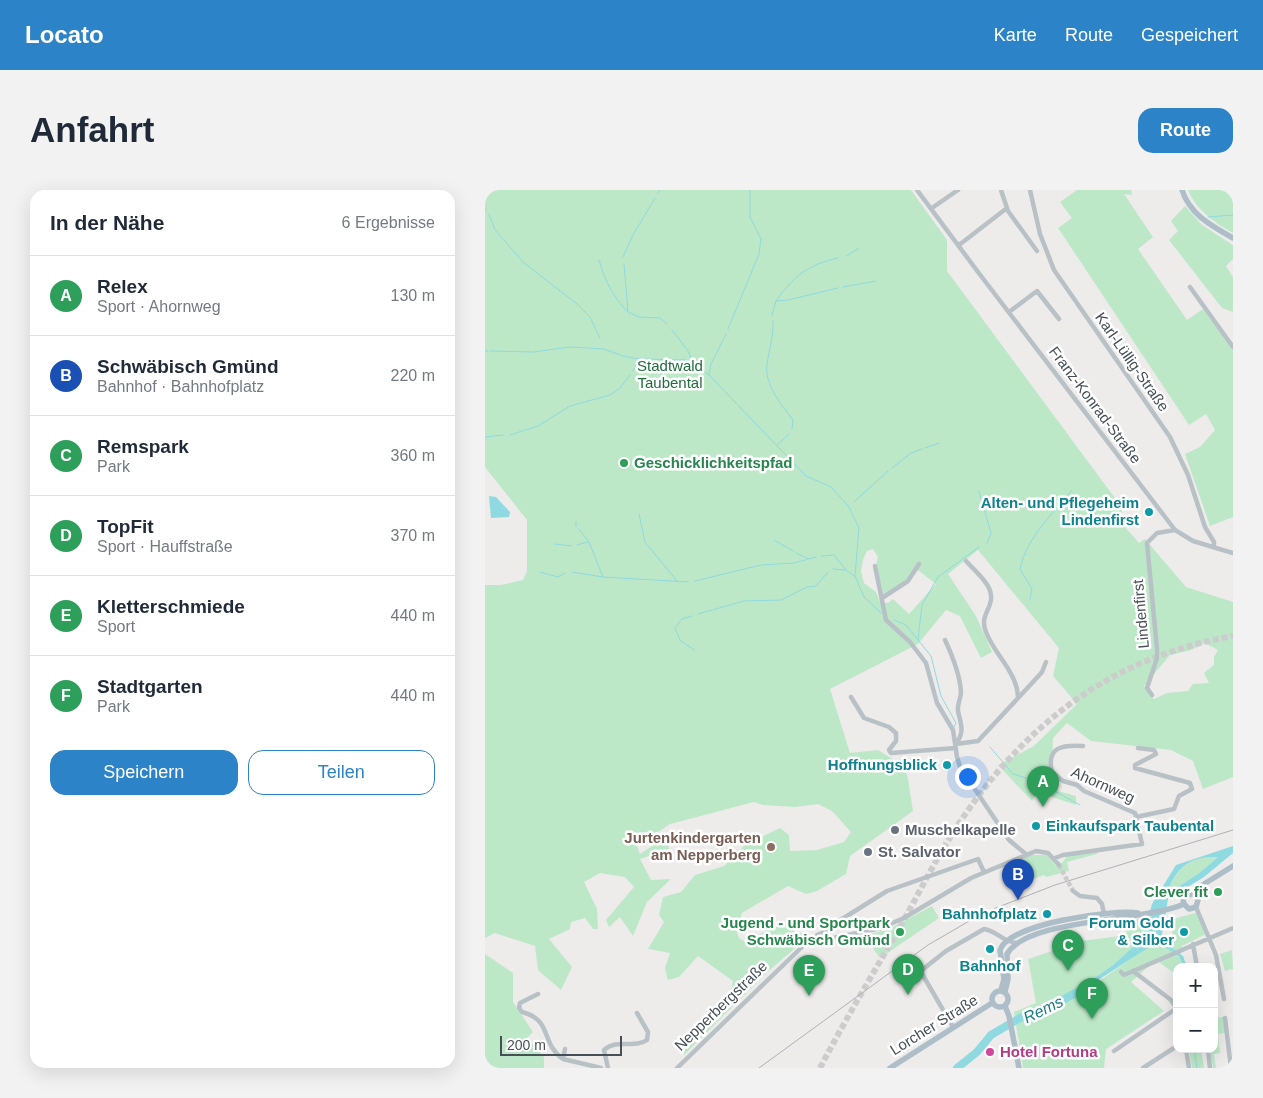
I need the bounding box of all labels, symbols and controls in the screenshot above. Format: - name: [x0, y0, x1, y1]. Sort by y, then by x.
- text: Locato: [25, 21, 104, 48]
- text: Karte: [994, 25, 1037, 45]
- text: Route: [1065, 25, 1113, 45]
- text: Gespeichert: [1141, 25, 1238, 45]
- button: Route: [1138, 108, 1233, 153]
- text: Anfahrt: [30, 110, 154, 149]
- text: In der Nähe: [50, 211, 164, 234]
- text: 6 Ergebnisse: [342, 214, 435, 231]
- text: Relex: [97, 276, 148, 297]
- text: A: [60, 287, 72, 304]
- text: 130 m: [391, 287, 435, 304]
- text: Sport · Ahornweg: [97, 298, 221, 315]
- street label: Karl-Lüllig-Straße: [1092, 309, 1173, 414]
- street label: Franz-Konrad-Straße: [1046, 343, 1145, 466]
- text: Schwäbisch Gmünd: [97, 356, 279, 377]
- park label: Stadtwald Taubental: [637, 357, 703, 391]
- text: B: [60, 367, 72, 384]
- text: 220 m: [391, 367, 435, 384]
- text: Bahnhof · Bahnhofplatz: [97, 378, 264, 395]
- text: Remspark: [97, 436, 189, 457]
- text: C: [60, 447, 72, 464]
- text: 360 m: [391, 447, 435, 464]
- place label: Geschicklichkeitspfad: [634, 454, 792, 471]
- marker: Geschicklichkeitspfad: [618, 457, 630, 469]
- text: Park: [97, 458, 130, 475]
- place label: Alten- und Pflegeheim Lindenfirst: [981, 494, 1139, 528]
- marker: Alten- und Pflegeheim Lindenfirst: [1143, 506, 1155, 518]
- text: TopFit: [97, 516, 154, 537]
- text: D: [60, 527, 72, 544]
- text: 370 m: [391, 527, 435, 544]
- text: Sport · Hauffstraße: [97, 538, 233, 555]
- street label: Lindenfirst: [1129, 578, 1152, 649]
- text: Kletterschmiede: [97, 596, 245, 617]
- text: E: [61, 607, 71, 624]
- text: 440 m: [391, 607, 435, 624]
- text: Sport: [97, 618, 135, 635]
- text: Stadtgarten: [97, 676, 203, 697]
- text: F: [61, 687, 71, 704]
- text: 440 m: [391, 687, 435, 704]
- text: Park: [97, 698, 130, 715]
- button: Speichern: [50, 750, 238, 795]
- button: Teilen: [248, 750, 435, 795]
- place label: Hoffnungsblick: [828, 756, 938, 773]
- marker: Hoffnungsblick: [941, 759, 953, 771]
- street label: Ahornweg: [1069, 763, 1138, 806]
- your location: [955, 764, 981, 790]
- pin: A: [1027, 766, 1059, 807]
- place label: Einkaufspark Taubental: [1046, 817, 1214, 834]
- marker: Einkaufspark Taubental: [1030, 820, 1042, 832]
- place label: Muschelkapelle: [905, 821, 1016, 838]
- marker: Muschelkapelle: [889, 824, 901, 836]
- place label: Jurtenkindergarten am Nepperberg: [624, 829, 761, 863]
- marker: Jurtenkindergarten am Nepperberg: [765, 841, 777, 853]
- place label: St. Salvator: [878, 843, 961, 860]
- marker: St. Salvator: [862, 846, 874, 858]
- pin: B: [1002, 859, 1034, 900]
- place label: Clever fit: [1144, 883, 1208, 900]
- marker: Clever fit: [1212, 886, 1224, 898]
- place label: Bahnhofplatz: [942, 905, 1037, 922]
- marker: Bahnhofplatz: [1041, 908, 1053, 920]
- place label: Jugend - und Sportpark Schwäbisch Gmünd: [721, 914, 891, 948]
- place label: Forum Gold & Silber: [1089, 914, 1174, 948]
- marker: Jugend - und Sportpark Schwäbisch Gmünd: [894, 926, 906, 938]
- marker: Forum Gold & Silber: [1178, 926, 1190, 938]
- pin: C: [1052, 930, 1084, 971]
- marker: Bahnhof: [984, 943, 996, 955]
- pin: D: [892, 954, 924, 995]
- pin: E: [793, 955, 825, 996]
- street label: Nepperbergstraße: [671, 957, 770, 1054]
- place label: Bahnhof: [960, 957, 1021, 974]
- map controls: [1173, 963, 1218, 1053]
- button: +: [1173, 963, 1218, 1008]
- pin: F: [1076, 978, 1108, 1019]
- street label: Lorcher Straße: [887, 991, 981, 1058]
- water label: Rems: [1021, 993, 1066, 1026]
- button: −: [1173, 1008, 1218, 1053]
- scale bar: [500, 1033, 623, 1056]
- text: 200 m: [507, 1037, 546, 1053]
- place label: Hotel Fortuna: [1000, 1043, 1098, 1060]
- marker: Hotel Fortuna: [984, 1046, 996, 1058]

